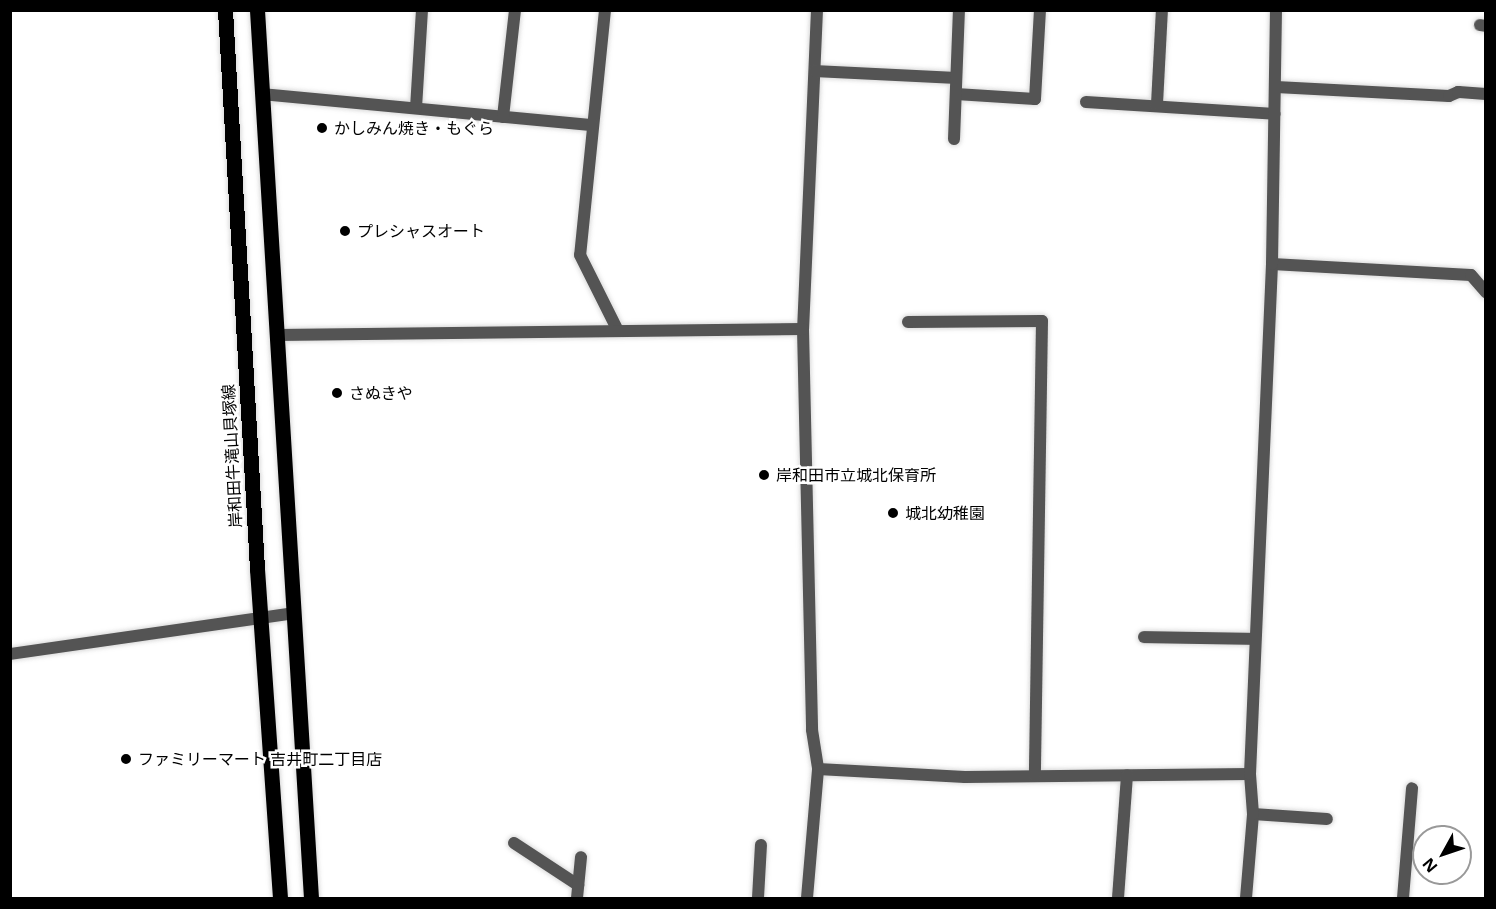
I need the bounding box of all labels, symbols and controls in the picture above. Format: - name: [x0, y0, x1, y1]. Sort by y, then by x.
- place label: かしみん焼き・もぐら: [334, 118, 494, 138]
- marker: かしみん焼き・もぐら: [315, 121, 329, 135]
- place label: プレシャスオート: [357, 221, 485, 241]
- marker: プレシャスオート: [338, 224, 352, 238]
- place label: さぬきや: [349, 383, 413, 403]
- street label: 岸和田牛滝山貝塚線: [219, 384, 245, 528]
- marker: さぬきや: [330, 386, 344, 400]
- place label: 岸和田市立城北保育所: [776, 465, 936, 485]
- marker: 岸和田市立城北保育所: [757, 468, 771, 482]
- place label: 城北幼稚園: [905, 503, 985, 523]
- marker: 城北幼稚園: [886, 506, 900, 520]
- place label: ファミリーマート 吉井町二丁目店: [138, 749, 382, 769]
- marker: ファミリーマート 吉井町二丁目店: [119, 752, 133, 766]
- north arrow: [1412, 825, 1472, 885]
- text: N: [1417, 853, 1442, 877]

